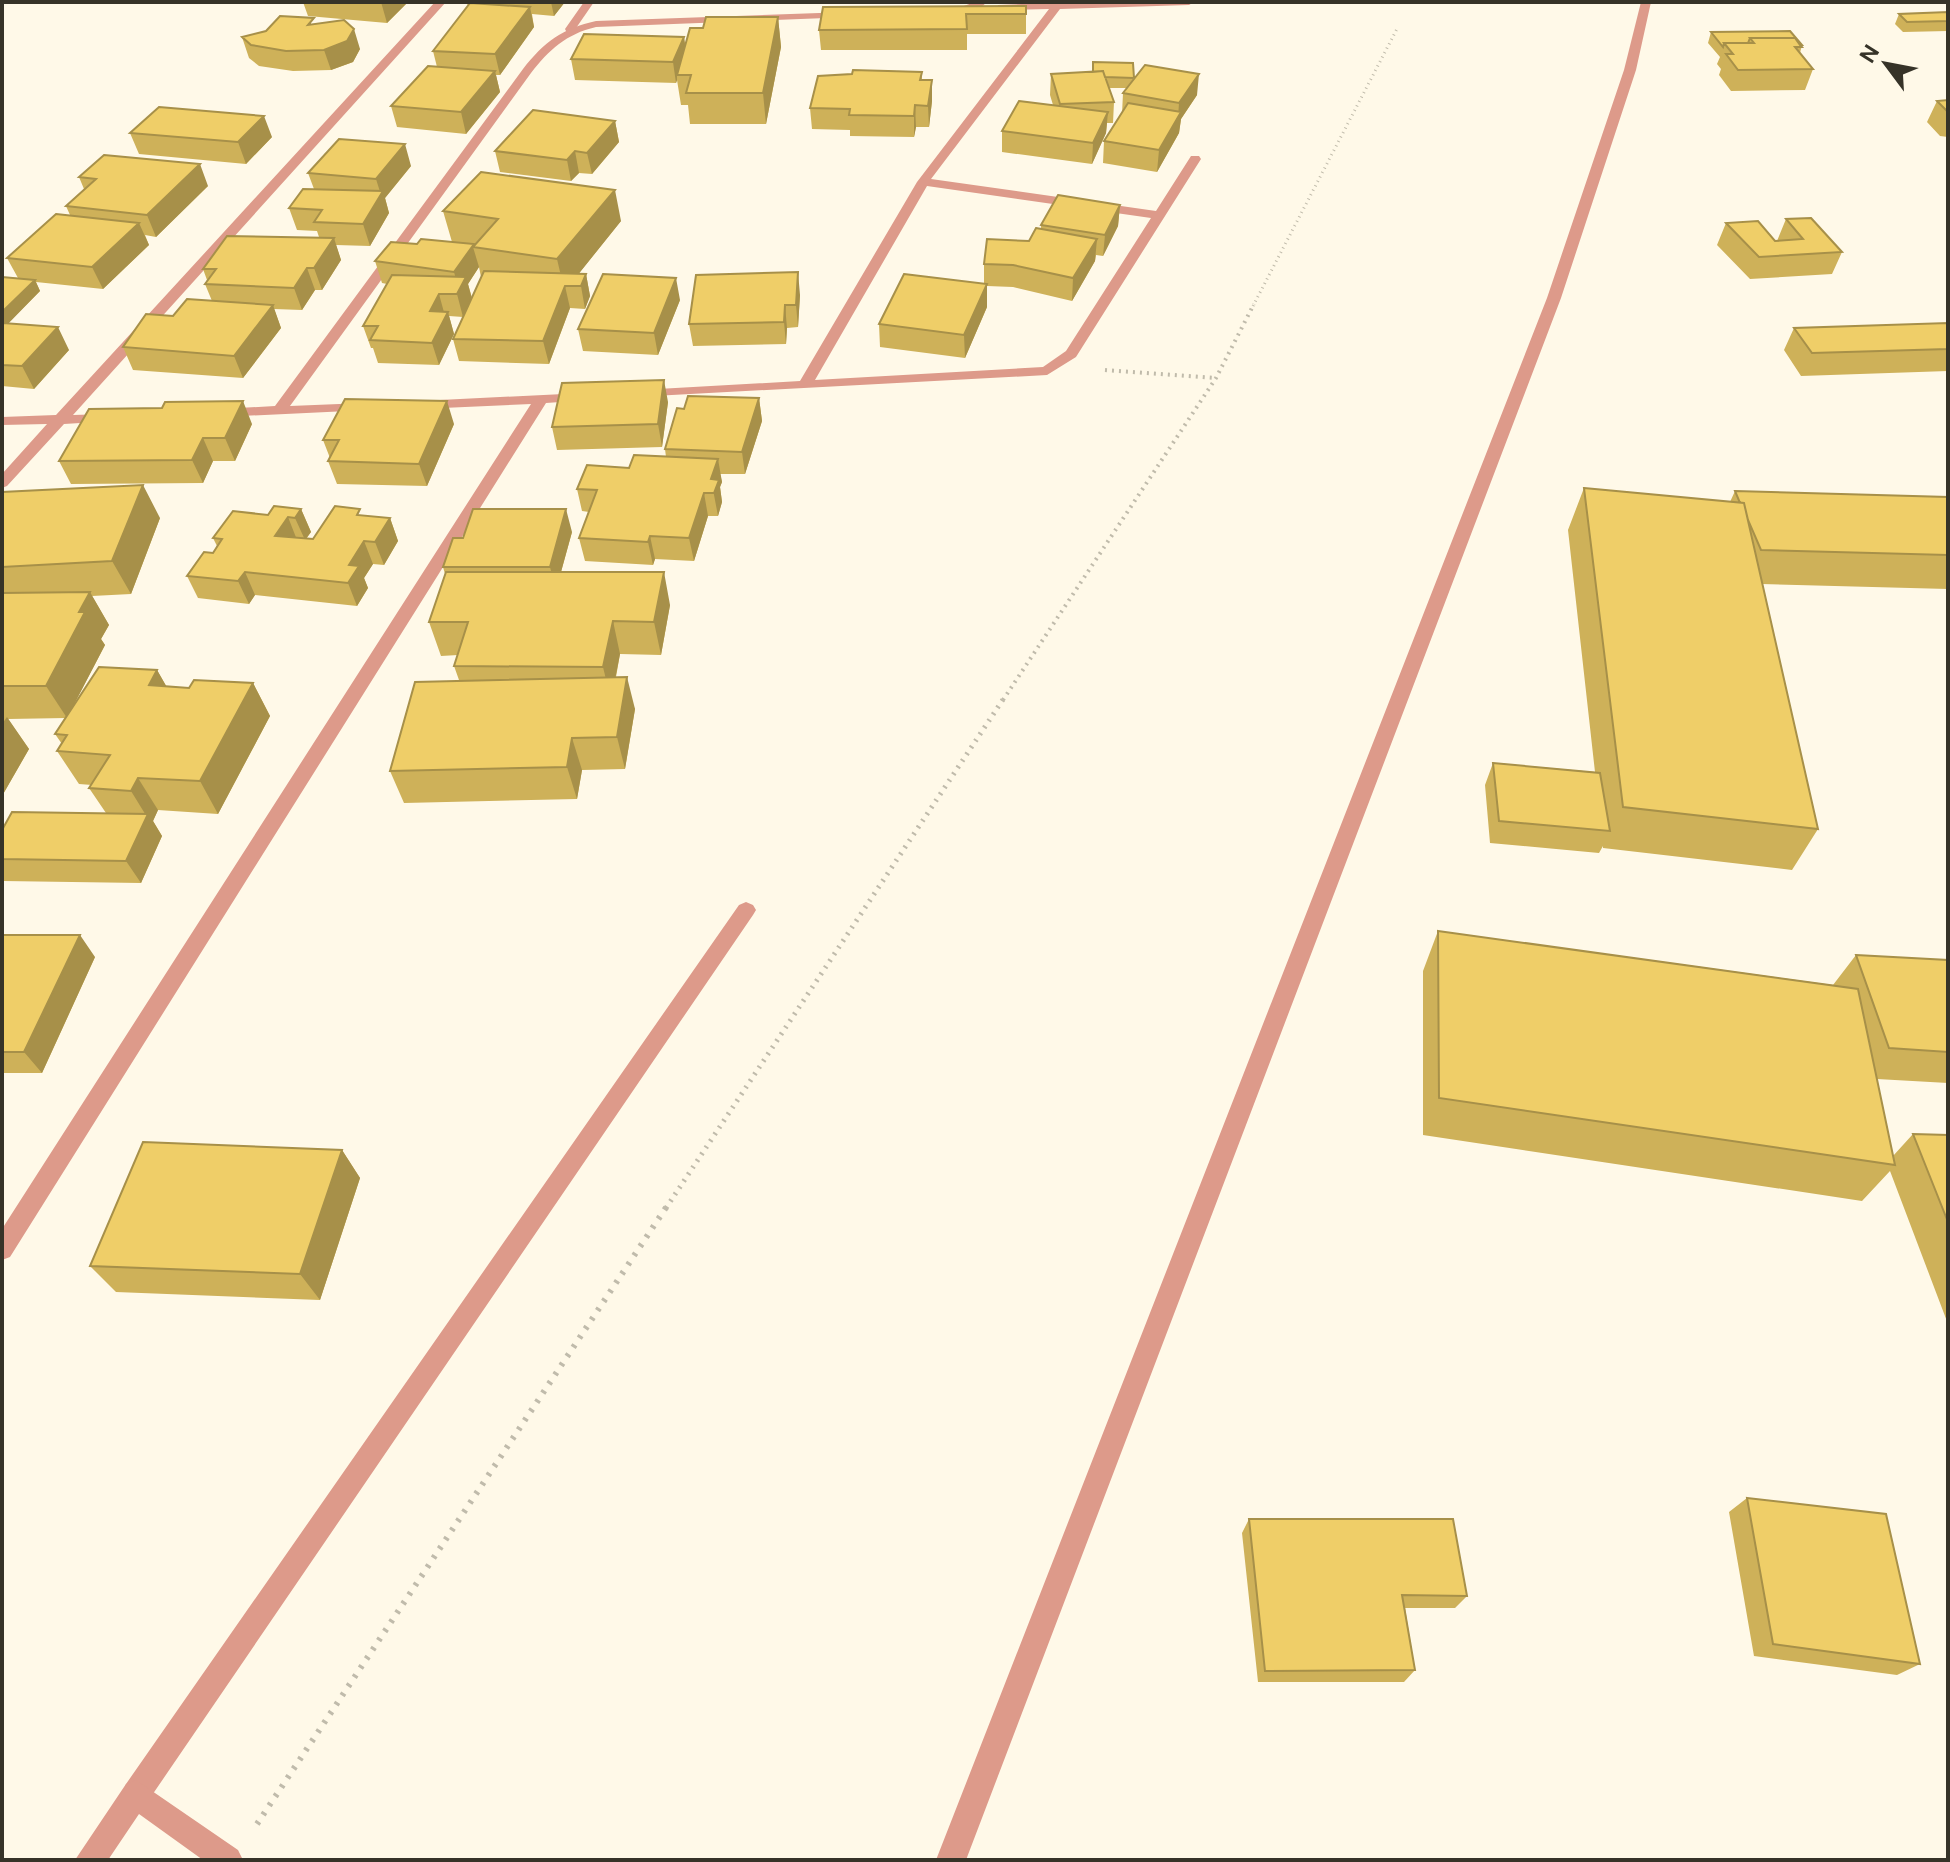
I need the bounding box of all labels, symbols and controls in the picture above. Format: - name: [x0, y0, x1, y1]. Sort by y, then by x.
- north arrow: [1846, 24, 1926, 104]
- text: N: [1853, 39, 1886, 68]

